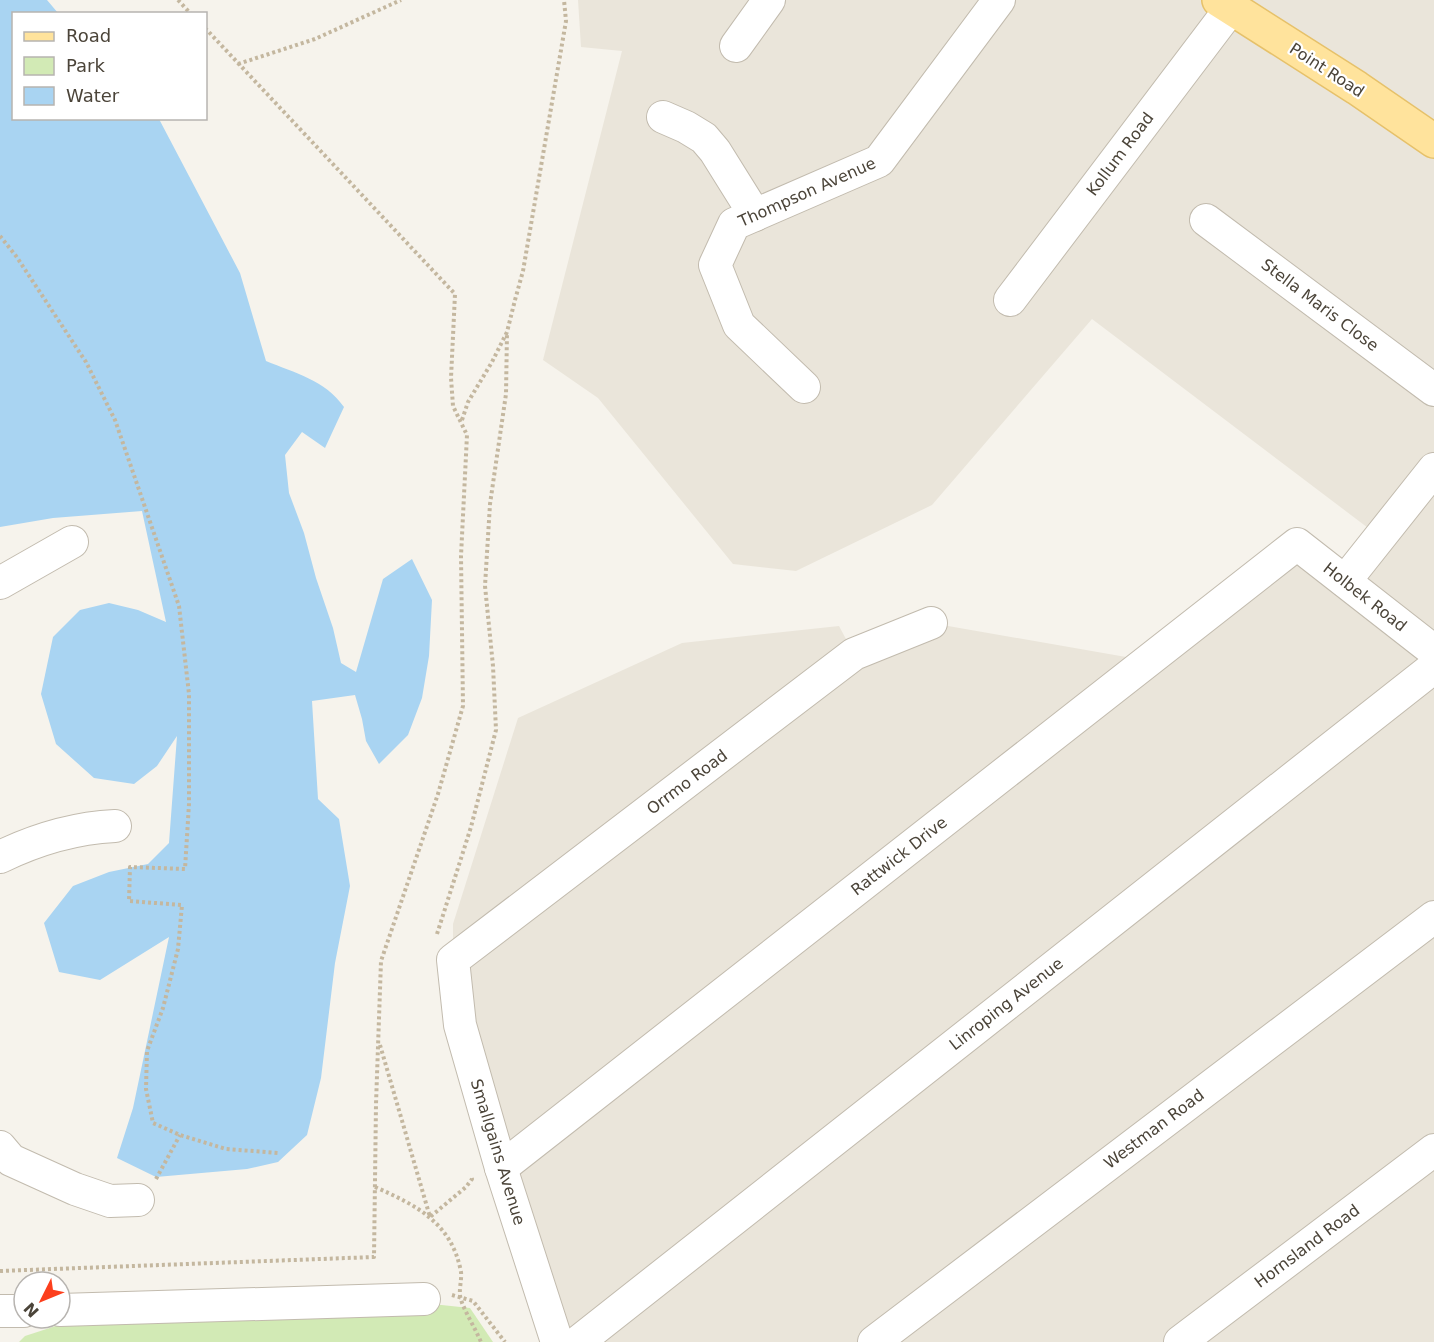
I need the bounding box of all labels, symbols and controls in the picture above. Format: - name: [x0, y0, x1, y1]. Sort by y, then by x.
- legend: [12, 12, 207, 120]
- text: Road: [66, 25, 111, 46]
- street label: Point Road: [1286, 39, 1368, 101]
- text: Park: [66, 55, 105, 76]
- text: Water: [66, 85, 120, 106]
- street label: Kollum Road: [1083, 109, 1157, 199]
- street label: Thompson Avenue: [735, 153, 879, 231]
- street label: Stella Maris Close: [1258, 255, 1382, 355]
- street label: Holbek Road: [1319, 558, 1411, 636]
- street label: Orrmo Road: [643, 746, 731, 818]
- street label: Rattwick Drive: [847, 813, 951, 899]
- street label: Linroping Avenue: [945, 954, 1067, 1054]
- street label: Smallgains Avenue: [467, 1077, 529, 1227]
- street label: Westman Road: [1100, 1085, 1208, 1173]
- street label: Hornsland Road: [1251, 1200, 1363, 1292]
- north arrow: [12, 1270, 72, 1330]
- text: N: [20, 1299, 43, 1321]

